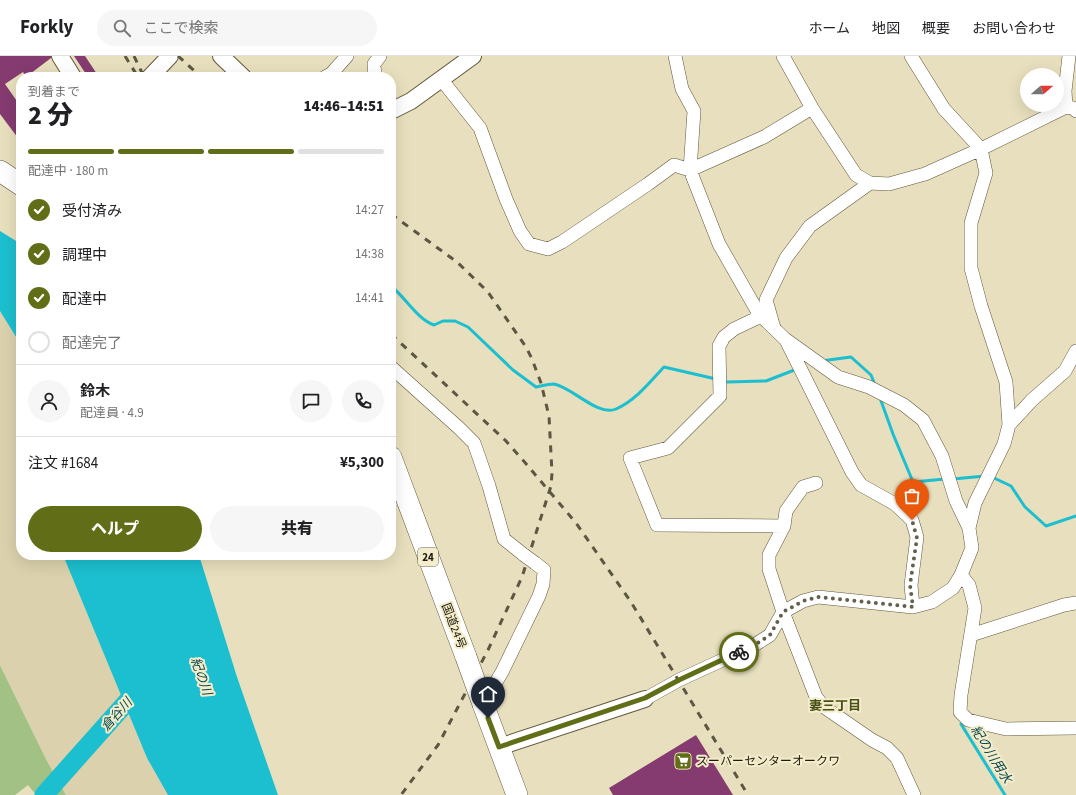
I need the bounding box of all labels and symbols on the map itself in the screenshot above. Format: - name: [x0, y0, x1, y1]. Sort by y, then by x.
- north arrow: [1020, 68, 1064, 112]
- pin: [895, 479, 929, 520]
- road number: 24: [418, 548, 438, 566]
- street label: 国道24号: [437, 601, 470, 652]
- courier: [719, 632, 759, 672]
- water label: 紀の川: [186, 655, 217, 700]
- pin: [471, 677, 505, 718]
- water label: 倉谷川: [97, 693, 138, 735]
- district label: 妻三丁目: [809, 697, 861, 715]
- water label: 紀の川用水: [966, 722, 1017, 789]
- supermarket icon: スーパーセンターオークワ: [673, 751, 693, 771]
- place label: スーパーセンターオークワ: [696, 753, 840, 770]

